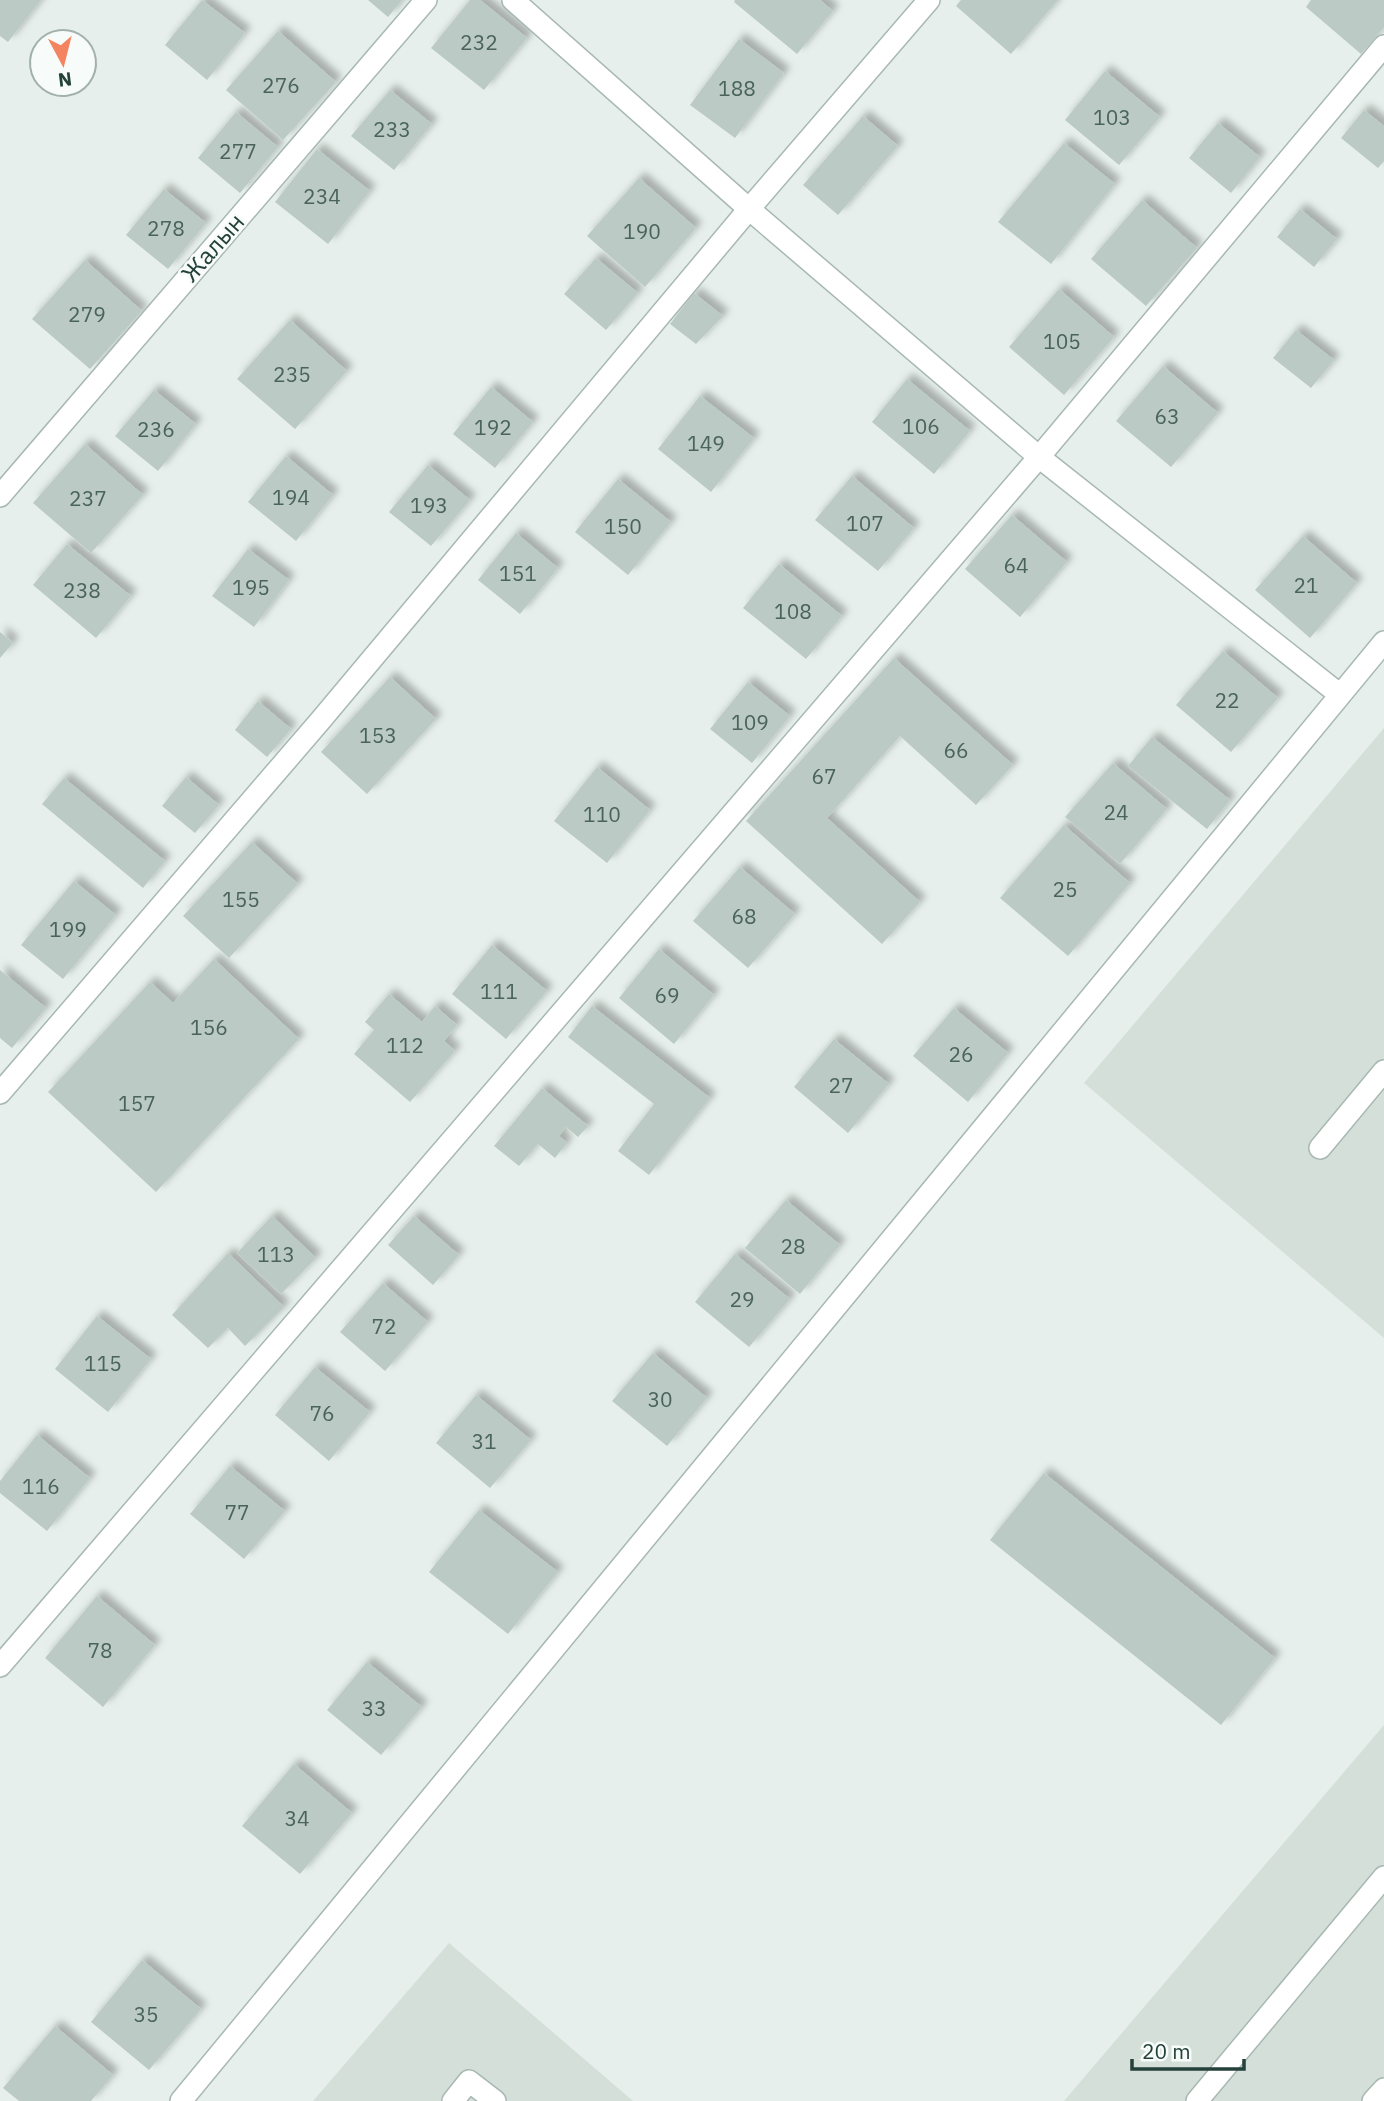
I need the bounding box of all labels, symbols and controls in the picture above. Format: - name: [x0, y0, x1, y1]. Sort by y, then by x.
- north arrow: [28, 28, 98, 98]
- house number: 232: [460, 28, 498, 56]
- text: N: [57, 67, 73, 93]
- house number: 276: [262, 71, 300, 99]
- house number: 188: [718, 74, 756, 102]
- house number: 103: [1093, 103, 1131, 131]
- house number: 233: [373, 115, 411, 143]
- house number: 277: [219, 137, 257, 165]
- house number: 234: [303, 182, 341, 210]
- street label: Жалын: [173, 206, 251, 289]
- house number: 278: [147, 214, 185, 242]
- house number: 190: [623, 217, 661, 245]
- house number: 279: [68, 300, 106, 328]
- house number: 105: [1043, 327, 1081, 355]
- house number: 235: [273, 360, 311, 388]
- house number: 63: [1154, 402, 1180, 430]
- house number: 106: [902, 412, 940, 440]
- house number: 192: [474, 413, 512, 441]
- house number: 236: [137, 415, 175, 443]
- house number: 149: [687, 429, 725, 457]
- house number: 194: [272, 483, 310, 511]
- house number: 237: [69, 484, 107, 512]
- house number: 193: [410, 491, 448, 519]
- house number: 107: [846, 509, 884, 537]
- house number: 150: [604, 512, 642, 540]
- house number: 64: [1003, 551, 1029, 579]
- house number: 151: [499, 559, 537, 587]
- house number: 21: [1293, 571, 1319, 599]
- house number: 195: [232, 573, 270, 601]
- house number: 238: [63, 576, 101, 604]
- house number: 108: [774, 597, 812, 625]
- house number: 22: [1214, 686, 1240, 714]
- house number: 109: [731, 708, 769, 736]
- house number: 153: [359, 721, 397, 749]
- house number: 66: [943, 736, 969, 764]
- house number: 67: [811, 762, 837, 790]
- house number: 24: [1103, 798, 1129, 826]
- house number: 110: [583, 800, 621, 828]
- house number: 25: [1052, 875, 1078, 903]
- house number: 155: [222, 885, 260, 913]
- house number: 68: [731, 902, 757, 930]
- house number: 199: [49, 915, 87, 943]
- house number: 111: [480, 977, 518, 1005]
- house number: 69: [654, 981, 680, 1009]
- house number: 156: [190, 1013, 228, 1041]
- house number: 112: [386, 1031, 424, 1059]
- house number: 26: [948, 1040, 974, 1068]
- house number: 27: [828, 1071, 854, 1099]
- house number: 157: [118, 1089, 156, 1117]
- house number: 28: [780, 1232, 806, 1260]
- house number: 113: [257, 1240, 295, 1268]
- house number: 29: [729, 1285, 755, 1313]
- house number: 72: [371, 1312, 397, 1340]
- house number: 115: [84, 1349, 122, 1377]
- house number: 30: [647, 1385, 673, 1413]
- house number: 76: [309, 1399, 335, 1427]
- house number: 31: [471, 1427, 497, 1455]
- house number: 116: [22, 1472, 60, 1500]
- house number: 77: [224, 1498, 250, 1526]
- house number: 78: [87, 1636, 113, 1664]
- house number: 33: [361, 1694, 387, 1722]
- house number: 34: [284, 1804, 310, 1832]
- house number: 35: [133, 2000, 159, 2028]
- scale bar: [1132, 2028, 1244, 2072]
- text: 20 m: [1142, 2037, 1191, 2065]

